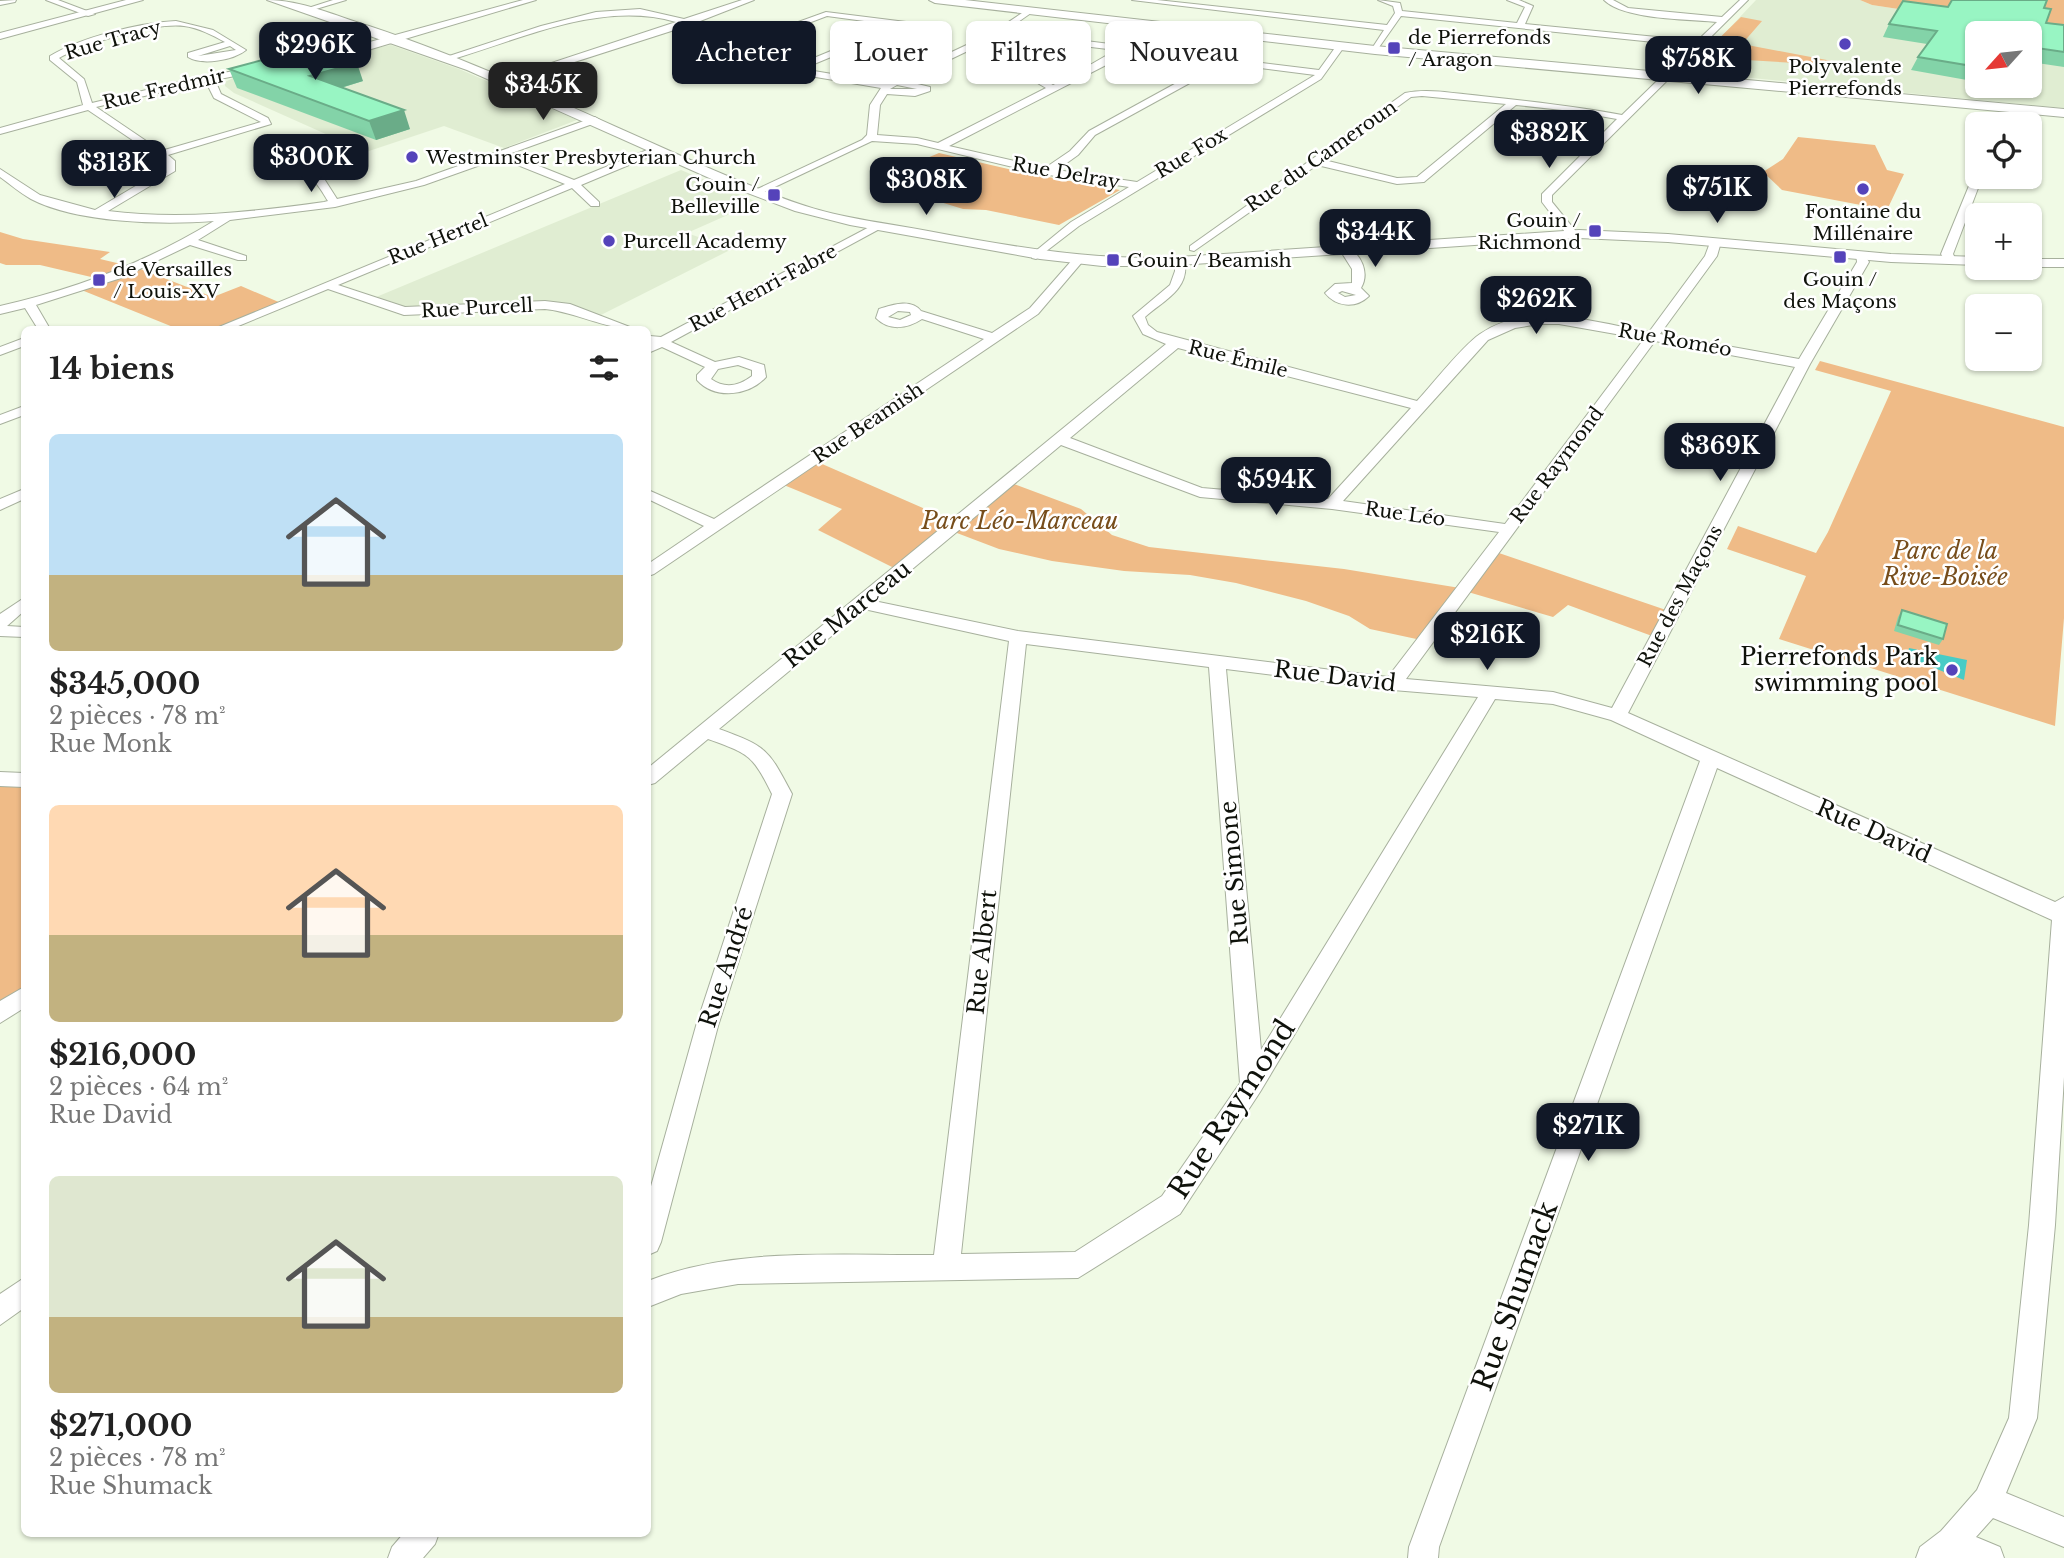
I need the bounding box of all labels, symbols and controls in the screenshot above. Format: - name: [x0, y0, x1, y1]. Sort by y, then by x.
- street label: Rue Tracy: [62, 15, 164, 65]
- chip: Acheter: [672, 21, 816, 84]
- chip: Louer: [830, 21, 952, 84]
- chip: Filtres: [966, 21, 1091, 84]
- chip: Nouveau: [1105, 21, 1263, 84]
- north arrow: [1965, 21, 2042, 98]
- map controls: [1965, 21, 2042, 371]
- pin: $296K: [266, 22, 364, 82]
- place label: de Pierrefonds / Aragon: [1408, 26, 1551, 71]
- text: $296K: [275, 31, 355, 59]
- pin: $758K: [1649, 36, 1747, 96]
- marker: Polyvalente Pierrefonds: [1837, 36, 1853, 52]
- marker: de Pierrefonds / Aragon: [1386, 40, 1402, 56]
- text: $758K: [1661, 45, 1735, 73]
- place label: Polyvalente Pierrefonds: [1788, 55, 1902, 100]
- pin: $345K: [494, 62, 592, 122]
- street label: Rue Fredmir: [100, 64, 228, 114]
- text: $345K: [504, 71, 582, 99]
- street label: Rue du Cameroun: [1241, 95, 1401, 217]
- pin: $382K: [1500, 110, 1598, 170]
- button: locate: [1965, 112, 2042, 189]
- text: $382K: [1510, 119, 1588, 147]
- street label: Rue Fox: [1151, 122, 1231, 183]
- pin: $300K: [262, 134, 360, 194]
- pin: $313K: [65, 140, 163, 200]
- text: $300K: [269, 143, 353, 171]
- place label: Westminster Presbyterian Church: [425, 146, 756, 169]
- text: $313K: [77, 149, 151, 177]
- marker: Westminster Presbyterian Church: [404, 149, 420, 165]
- street label: Rue Delray: [1010, 152, 1122, 194]
- pin: $308K: [877, 158, 975, 217]
- text: $308K: [886, 166, 966, 194]
- pin: $751K: [1668, 166, 1766, 225]
- place label: Gouin / Belleville: [670, 173, 760, 218]
- text: $751K: [1683, 174, 1751, 202]
- marker: Fontaine du Millénaire: [1855, 181, 1871, 197]
- marker: Gouin / Belleville: [766, 187, 782, 203]
- place label: Fontaine du Millénaire: [1805, 200, 1922, 245]
- button: +: [1965, 203, 2042, 280]
- street label: Rue Hertel: [385, 209, 491, 269]
- place label: Gouin / Richmond: [1478, 209, 1581, 254]
- pin: $344K: [1326, 210, 1424, 269]
- text: $344K: [1336, 218, 1414, 246]
- marker: Gouin / Richmond: [1587, 223, 1603, 239]
- place label: Purcell Academy: [623, 230, 787, 253]
- marker: Purcell Academy: [601, 233, 617, 249]
- street label: Rue Henri-Fabre: [685, 239, 841, 337]
- place label: Gouin / Beamish: [1127, 249, 1292, 272]
- marker: Gouin / des Maçons: [1832, 249, 1848, 265]
- marker: Gouin / Beamish: [1105, 252, 1121, 268]
- place label: de Versailles / Louis-XV: [113, 258, 232, 303]
- place label: Gouin / des Maçons: [1783, 268, 1897, 313]
- marker: de Versailles / Louis-XV: [91, 272, 107, 288]
- pin: $262K: [1487, 276, 1585, 336]
- text: $262K: [1496, 285, 1576, 313]
- street label: Rue Purcell: [420, 294, 534, 322]
- button: −: [1965, 294, 2042, 371]
- street label: Rue Roméo: [1616, 319, 1734, 361]
- street label: Rue Émile: [1186, 336, 1290, 382]
- icon: filters: [585, 349, 623, 387]
- text: 14 biens: [49, 350, 174, 387]
- street label: Rue Beamish: [808, 378, 928, 468]
- street label: Rue Raymond: [1506, 402, 1608, 528]
- pin: $369K: [1671, 424, 1769, 483]
- text: $369K: [1680, 432, 1760, 460]
- pin: $594K: [1227, 458, 1325, 517]
- text: $594K: [1237, 466, 1315, 494]
- icon: home: [273, 479, 399, 605]
- street label: Rue Léo: [1363, 497, 1447, 531]
- park label: Parc Léo-Marceau: [920, 507, 1119, 535]
- street label: Rue des Maçons: [1633, 521, 1727, 671]
- park label: Parc de la Rive-Boisée: [1881, 537, 2008, 591]
- street label: Rue Marceau: [778, 554, 916, 674]
- pin: $216K: [1438, 612, 1536, 672]
- text: $216K: [1450, 621, 1524, 649]
- place label: Pierrefonds Park swimming pool: [1740, 643, 1939, 697]
- street label: Rue David: [1272, 655, 1398, 697]
- marker: Pierrefonds Park swimming pool: [1944, 662, 1960, 678]
- text: $345,000: [49, 665, 200, 702]
- text: 2 pièces · 78 m²: [49, 702, 225, 730]
- text: Rue Monk: [49, 730, 172, 758]
- street label: Rue David: [1812, 793, 1936, 869]
- street label: Rue Simone: [1214, 800, 1254, 946]
- icon: home: [273, 850, 399, 976]
- street label: Rue Albert: [962, 888, 1003, 1016]
- street label: Rue André: [693, 903, 759, 1031]
- street label: Rue Raymond: [1161, 1013, 1303, 1205]
- text: $216,000: [49, 1036, 196, 1073]
- text: 2 pièces · 64 m²: [49, 1073, 228, 1101]
- text: Rue David: [49, 1101, 172, 1129]
- pin: $271K: [1539, 1104, 1637, 1163]
- text: $271K: [1552, 1112, 1624, 1140]
- street label: Rue Shumack: [1465, 1196, 1566, 1395]
- icon: home: [273, 1221, 399, 1347]
- text: $271,000: [49, 1407, 192, 1444]
- text: 2 pièces · 78 m²: [49, 1444, 225, 1472]
- text: Rue Shumack: [49, 1472, 212, 1500]

